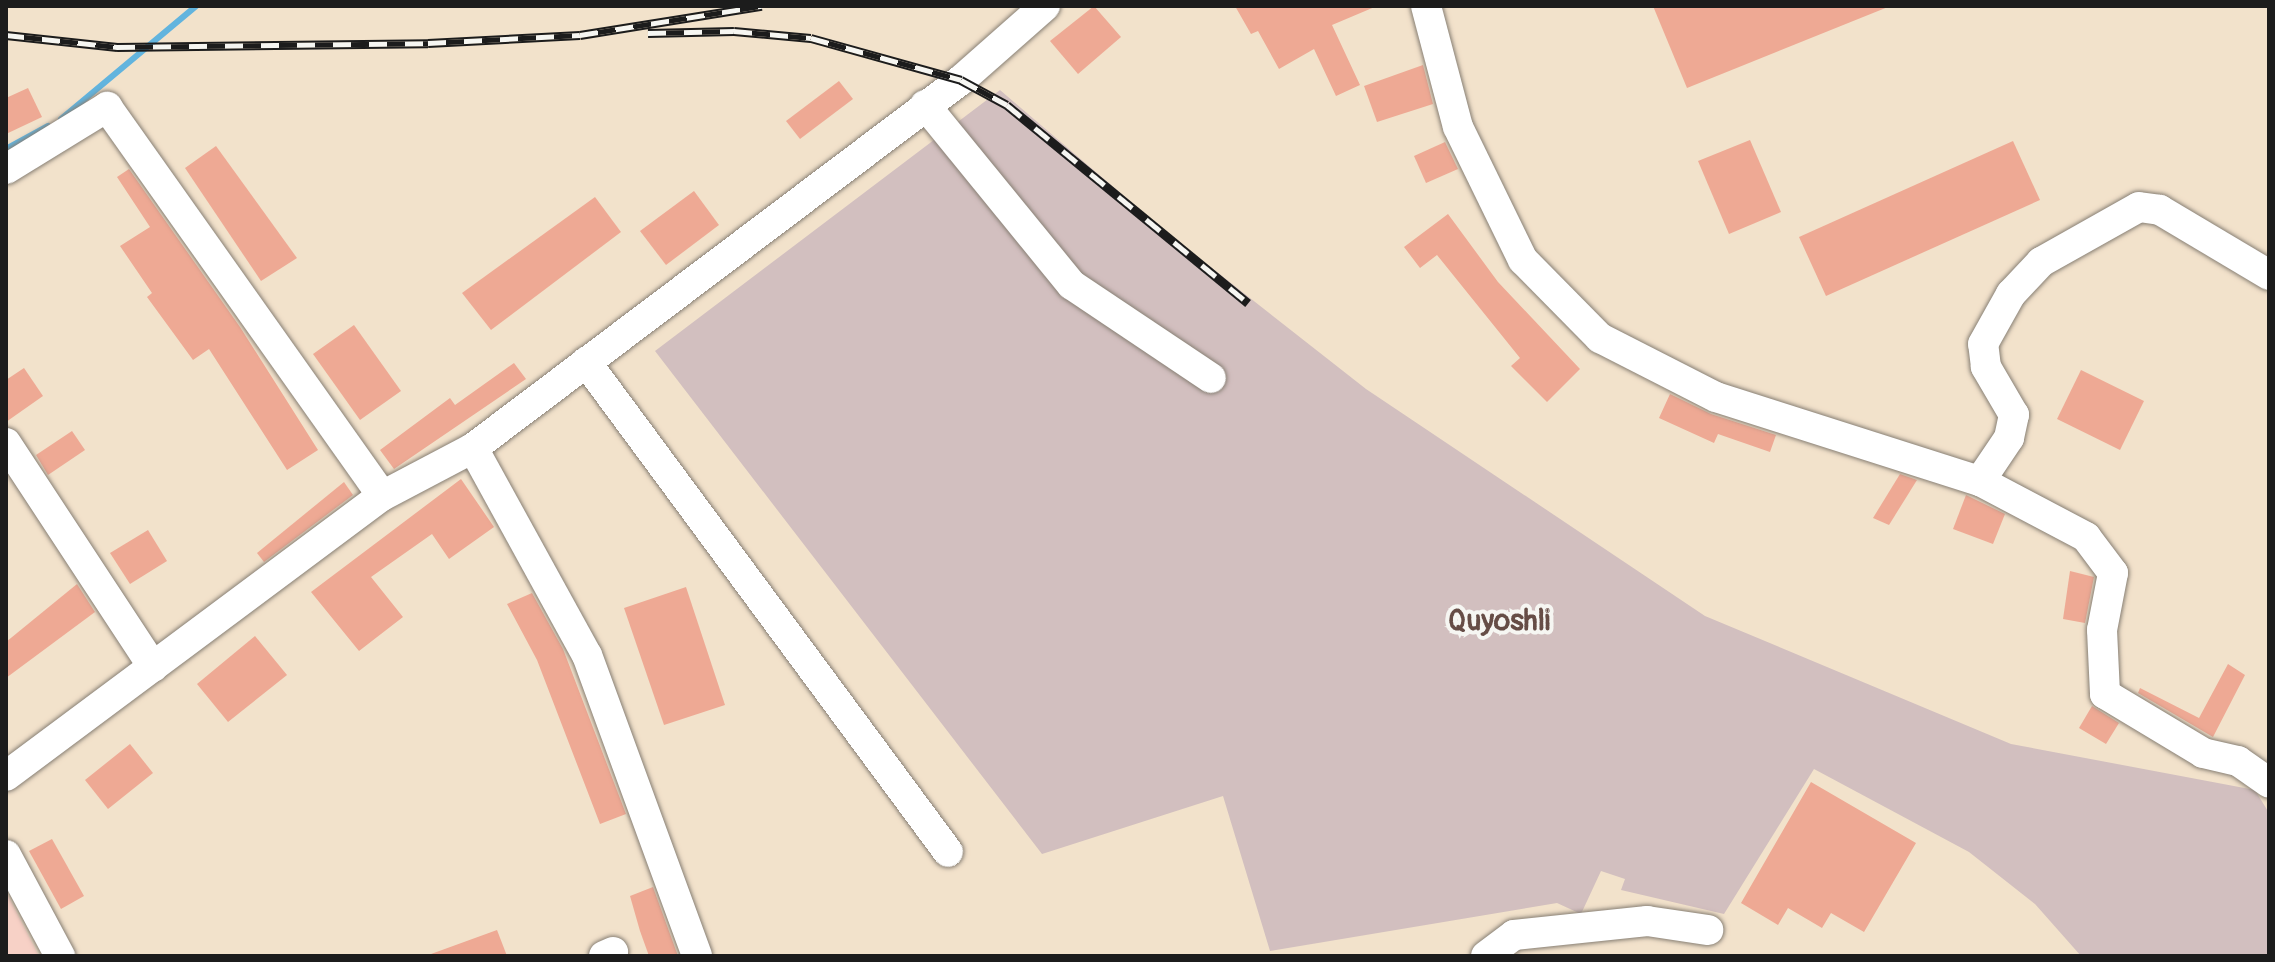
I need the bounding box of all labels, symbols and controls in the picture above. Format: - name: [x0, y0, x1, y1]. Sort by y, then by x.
- district label: Quyoshli: [1448, 603, 1550, 639]

